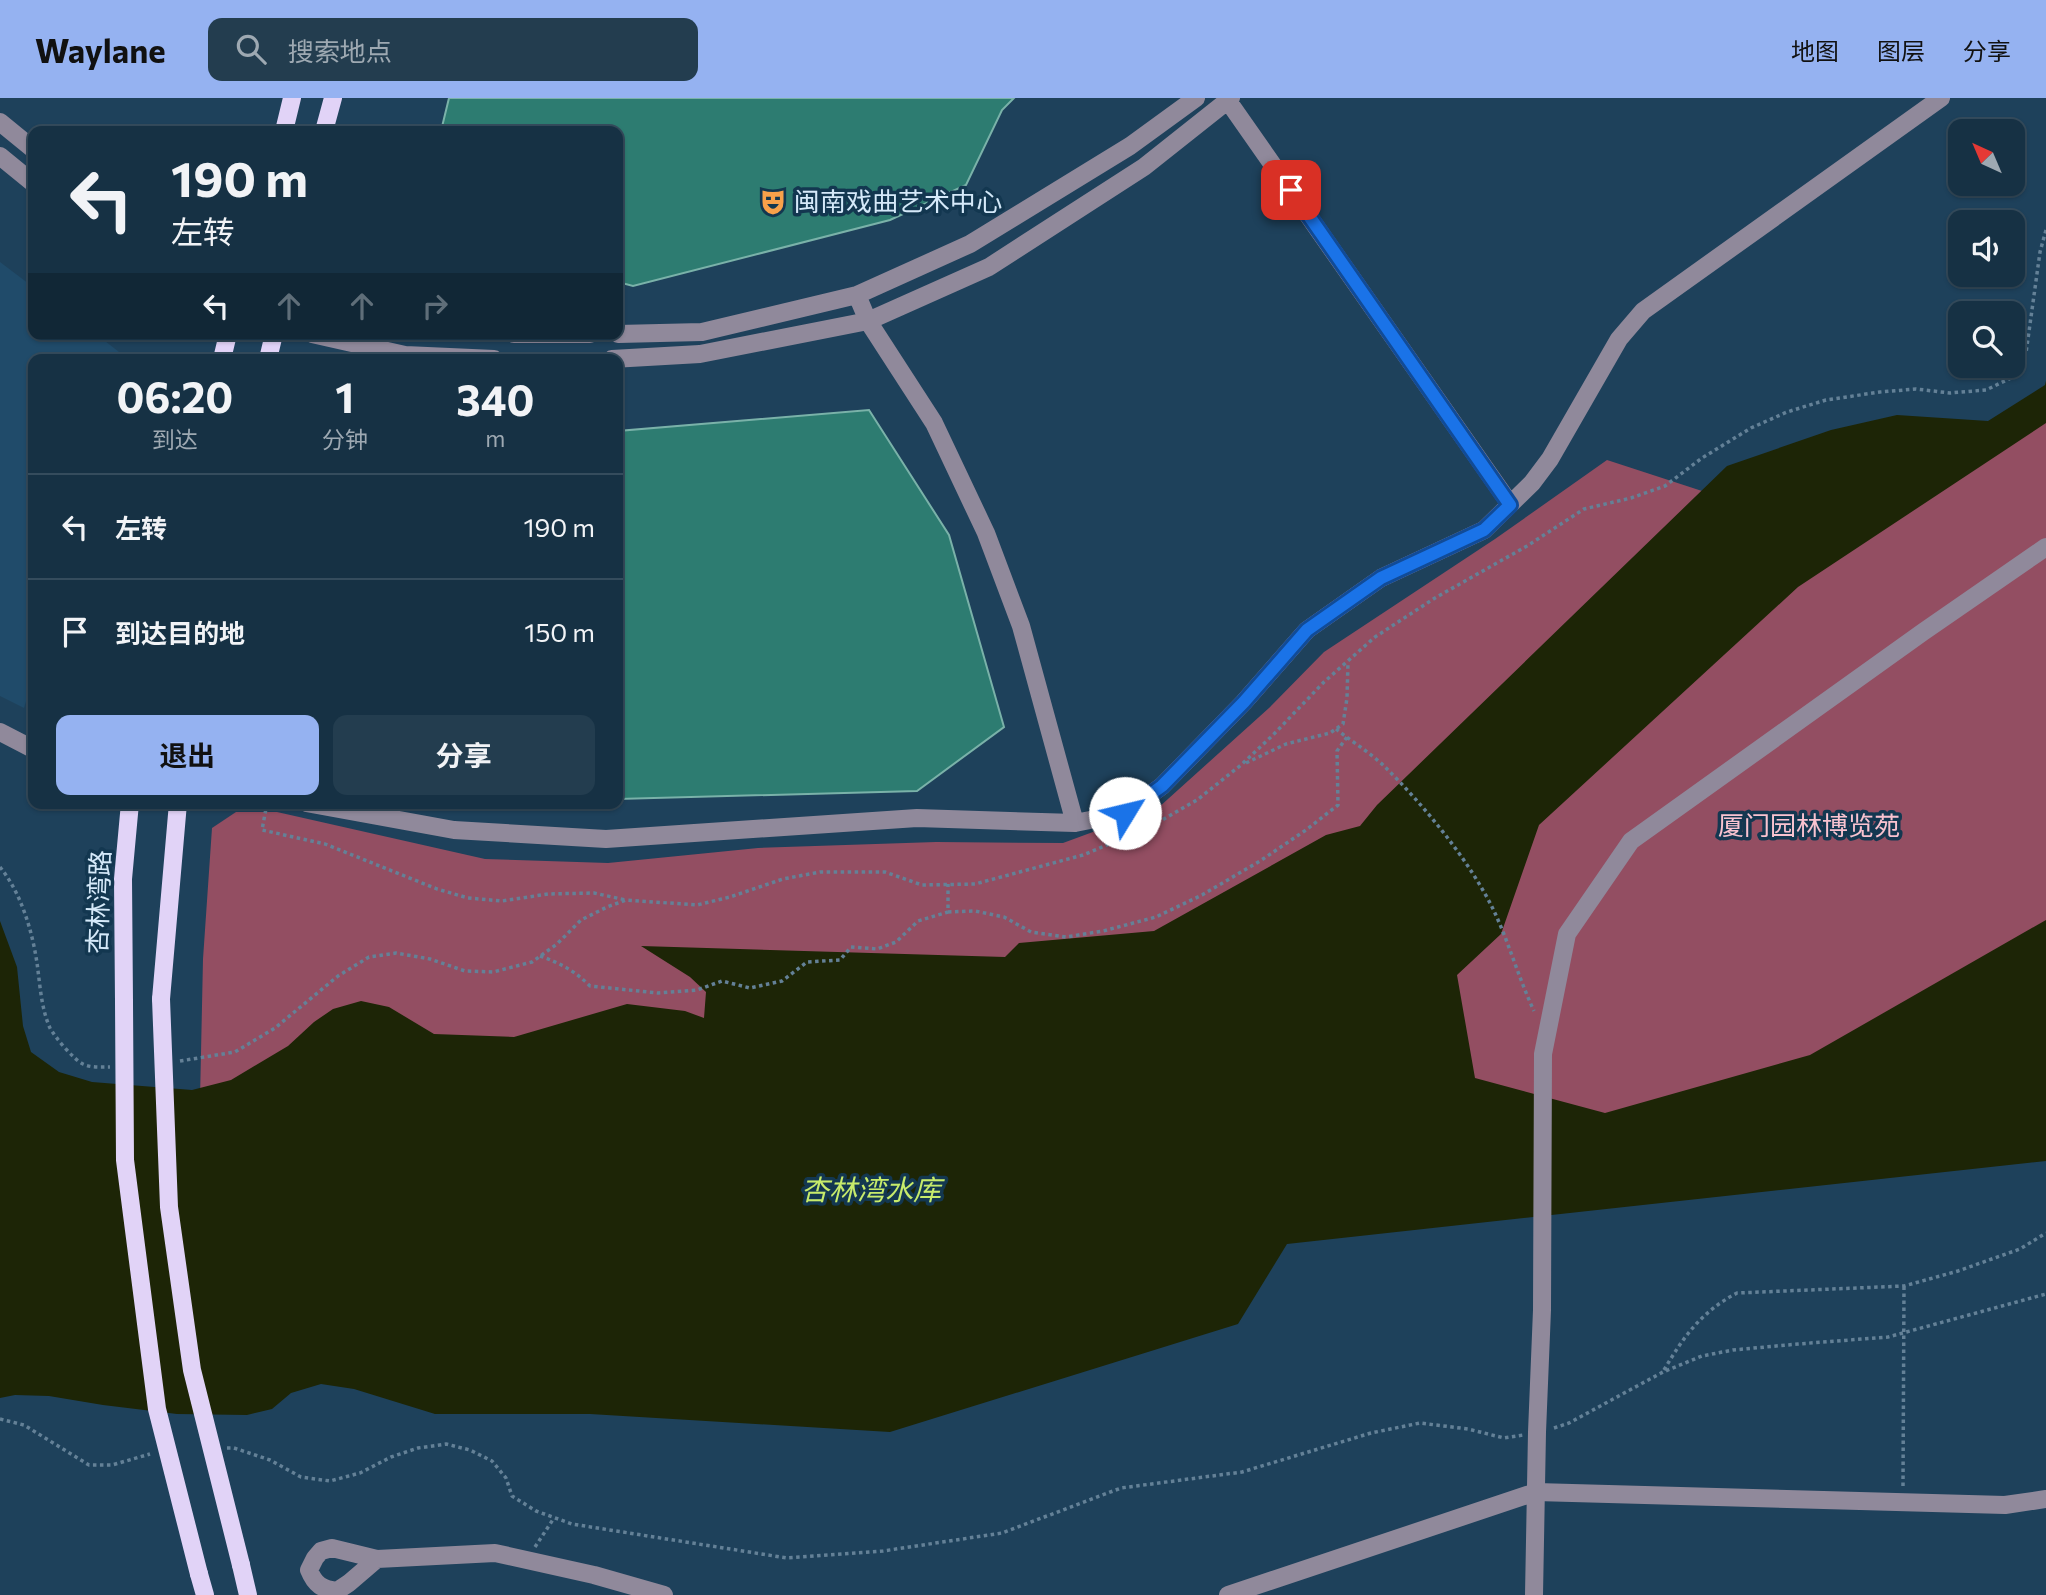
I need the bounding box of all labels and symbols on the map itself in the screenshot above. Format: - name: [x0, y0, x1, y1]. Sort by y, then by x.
- north arrow: [1948, 119, 2025, 196]
- pin: [1261, 160, 1321, 220]
- place label: 闽南戏曲艺术中心: [794, 185, 1002, 216]
- theatre icon: 闽南戏曲艺术中心: [758, 187, 788, 217]
- position arrow: [1088, 776, 1162, 850]
- park label: 厦门园林博览苑: [1718, 809, 1900, 840]
- street label: 杏林湾路: [80, 849, 115, 954]
- water label: 杏林湾水库: [801, 1172, 945, 1206]

